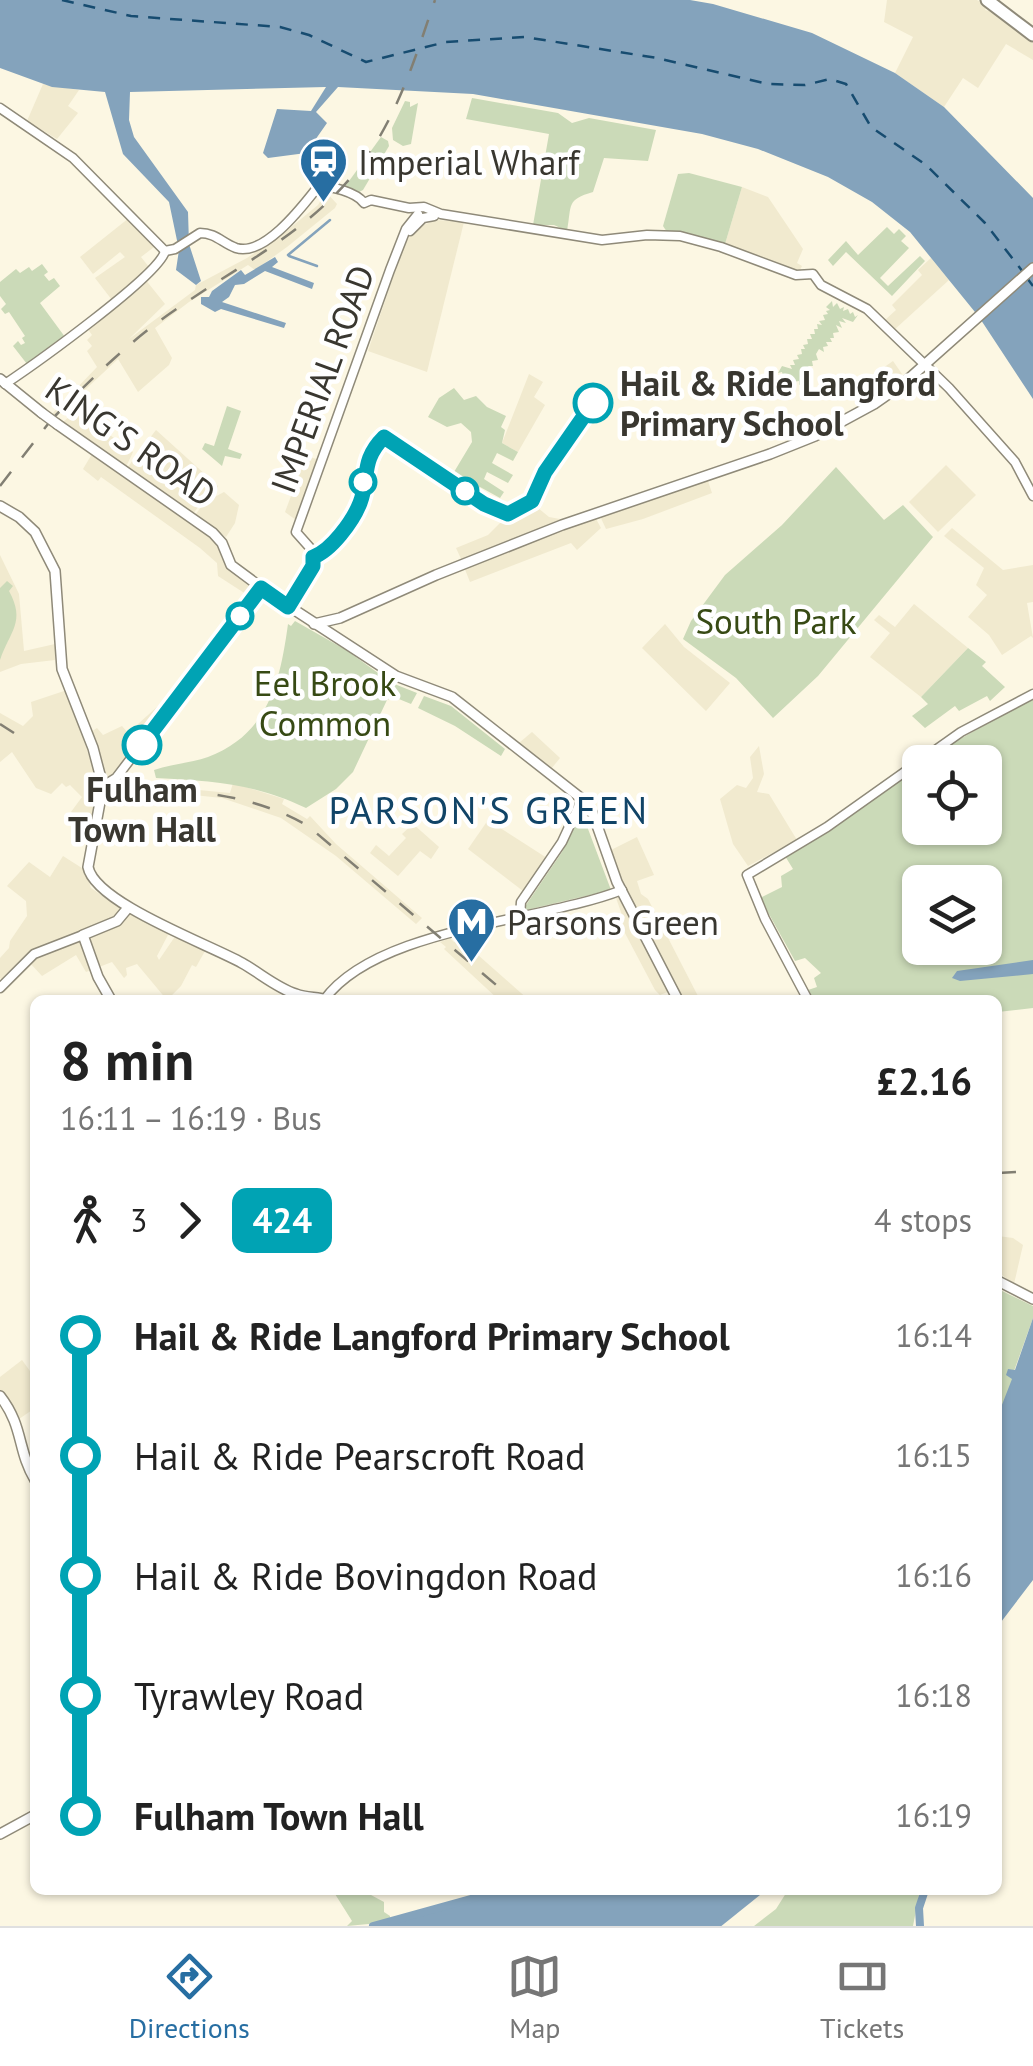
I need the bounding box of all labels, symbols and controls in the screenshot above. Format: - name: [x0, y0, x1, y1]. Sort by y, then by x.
- station icon: Imperial Wharf: [297, 136, 349, 204]
- place label: Imperial Wharf: [358, 139, 581, 185]
- street label: IMPERIAL ROAD: [259, 259, 385, 499]
- place label: Hail & Ride Langford Primary School: [620, 360, 936, 446]
- street label: KING'S ROAD: [37, 365, 225, 517]
- marker: Hail & Ride Langford Primary School: [574, 384, 612, 422]
- unlabelled marker: [350, 469, 376, 495]
- unlabelled marker: [452, 478, 478, 504]
- park label: South Park: [696, 598, 857, 644]
- unlabelled marker: [227, 603, 253, 629]
- park label: Eel Brook Common: [254, 660, 397, 746]
- marker: Fulham Town Hall: [123, 726, 161, 764]
- map controls: [902, 745, 1002, 965]
- button: locate: [902, 745, 1002, 845]
- place label: Fulham Town Hall: [68, 766, 217, 852]
- district label: PARSON'S GREEN: [328, 785, 650, 834]
- button: layers: [902, 865, 1002, 965]
- metro station icon: Parsons Green: [446, 896, 498, 964]
- place label: Parsons Green: [507, 899, 719, 945]
- text: 8 min: [60, 1024, 194, 1095]
- text: £2.16: [876, 1056, 972, 1105]
- text: 16:11 – 16:19 · Bus: [60, 1097, 322, 1139]
- icon: walk: [60, 1193, 115, 1248]
- icon: forward: [162, 1193, 217, 1248]
- text: 424: [252, 1197, 312, 1243]
- text: 3: [130, 1199, 147, 1241]
- text: 4 stops: [874, 1199, 972, 1241]
- text: Hail & Ride Langford Primary School: [134, 1311, 730, 1360]
- text: 16:14: [895, 1314, 972, 1356]
- text: Hail & Ride Pearscroft Road: [134, 1431, 585, 1480]
- text: 16:15: [895, 1434, 972, 1476]
- text: Hail & Ride Bovingdon Road: [134, 1551, 598, 1600]
- text: 16:16: [895, 1554, 972, 1596]
- text: Tyrawley Road: [134, 1671, 364, 1720]
- text: 16:18: [895, 1674, 972, 1716]
- text: Fulham Town Hall: [134, 1791, 424, 1840]
- text: 16:19: [895, 1794, 972, 1836]
- tab: Directions: [129, 1949, 250, 2046]
- tab: Map: [507, 1949, 562, 2046]
- tab: Tickets: [820, 1949, 904, 2046]

